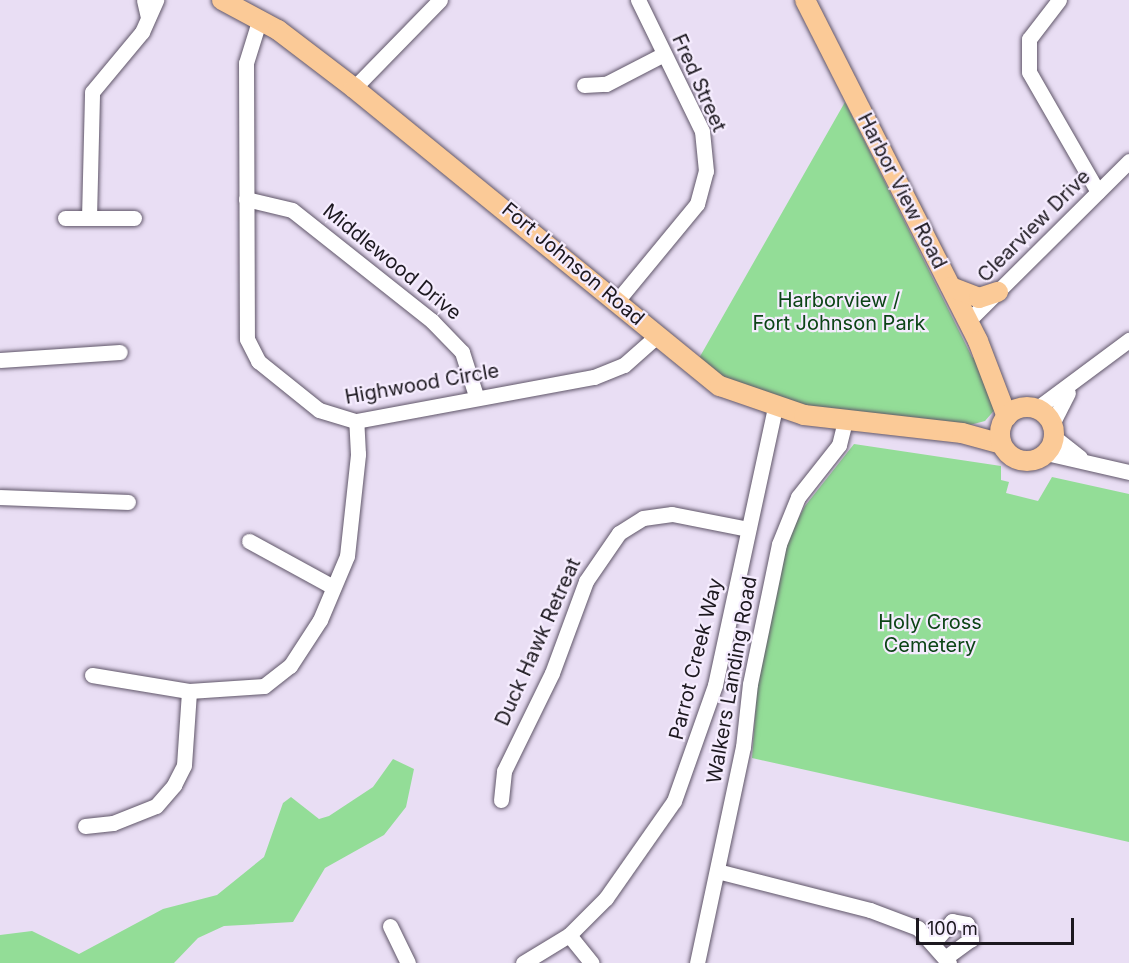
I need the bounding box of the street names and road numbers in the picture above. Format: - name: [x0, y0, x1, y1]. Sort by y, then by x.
- street label: Fred Street: [667, 30, 731, 136]
- street label: Harbor View Road: [852, 109, 952, 273]
- street label: Clearview Drive: [973, 165, 1095, 287]
- street label: Fort Johnson Road: [497, 198, 649, 330]
- street label: Middlewood Drive: [318, 199, 466, 325]
- street label: Highwood Circle: [343, 359, 501, 409]
- street label: Duck Hawk Retreat: [490, 554, 586, 730]
- street label: Walkers Landing Road: [702, 574, 762, 786]
- street label: Parrot Creek Way: [664, 576, 728, 742]

